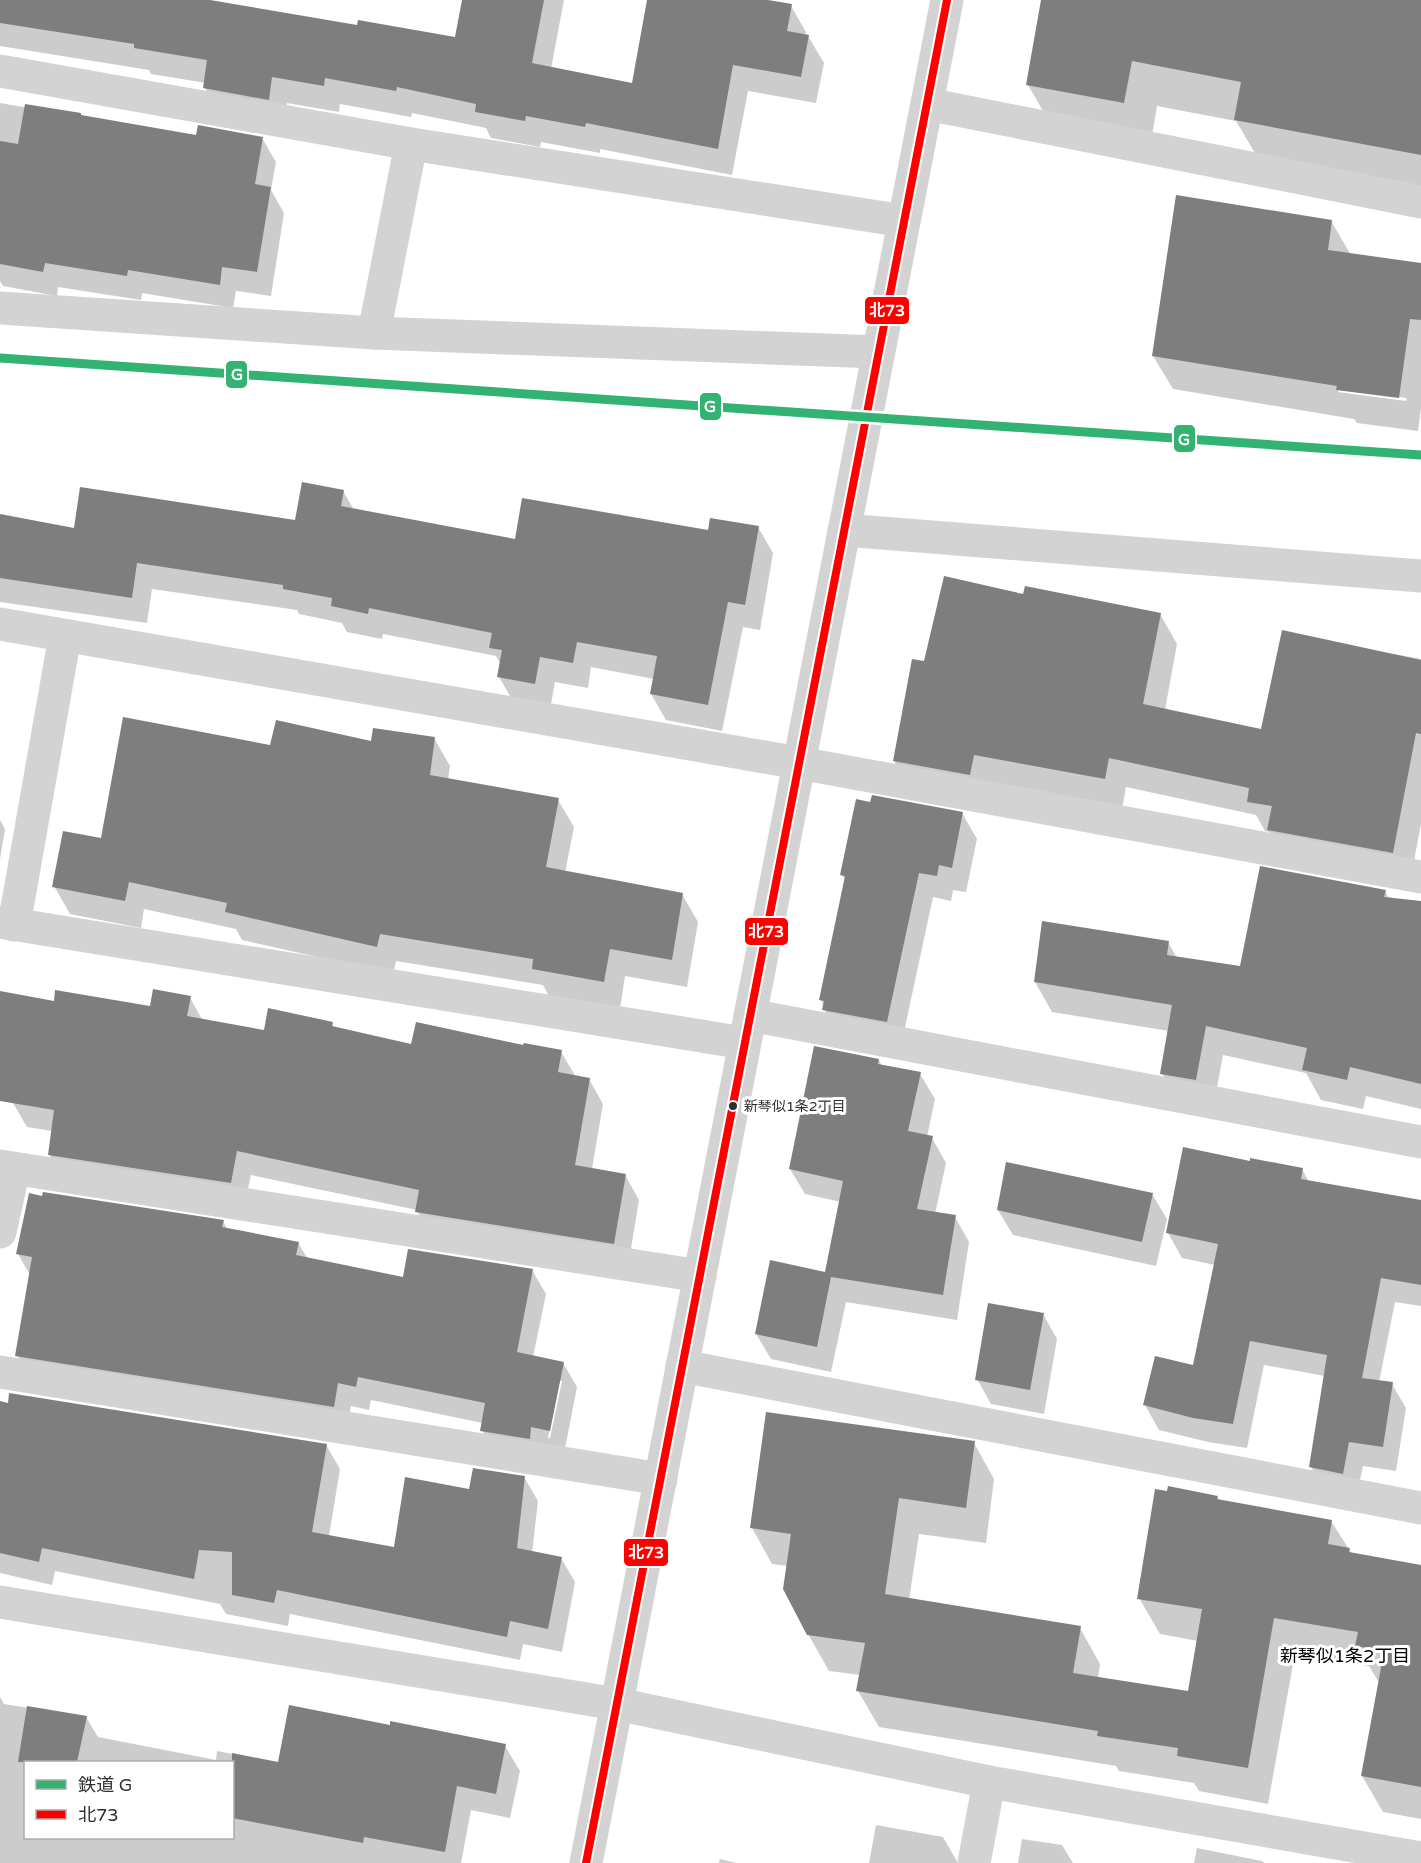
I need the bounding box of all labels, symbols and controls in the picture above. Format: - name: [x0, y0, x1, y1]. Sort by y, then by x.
- line badge: 北73: [864, 296, 910, 325]
- text: 北73: [869, 301, 905, 321]
- line badge: G: [225, 360, 248, 389]
- text: G: [231, 365, 243, 385]
- line badge: G: [699, 392, 722, 421]
- text: G: [704, 397, 716, 417]
- line badge: G: [1173, 424, 1196, 453]
- text: G: [1178, 430, 1190, 450]
- line badge: 北73: [744, 917, 789, 946]
- text: 北73: [748, 922, 784, 942]
- place label: 新琴似1条2丁目: [744, 1098, 846, 1115]
- marker: 新琴似1条2丁目: [727, 1100, 739, 1112]
- line badge: 北73: [623, 1538, 669, 1567]
- text: 北73: [628, 1543, 664, 1563]
- district label: 新琴似1条2丁目: [1280, 1645, 1410, 1667]
- legend: [24, 1761, 234, 1839]
- text: 鉄道 G: [78, 1774, 132, 1796]
- text: 北73: [78, 1804, 119, 1826]

